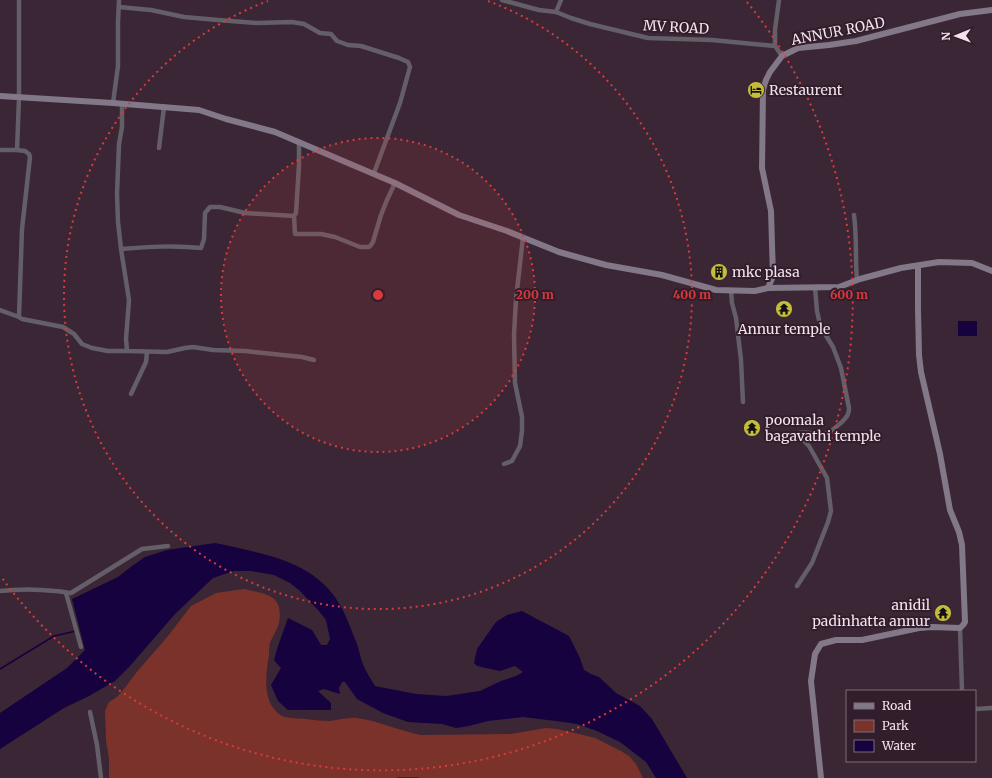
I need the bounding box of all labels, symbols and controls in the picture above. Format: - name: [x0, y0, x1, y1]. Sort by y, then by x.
- street label: ANNUR ROAD: [789, 13, 887, 49]
- street label: MV ROAD: [643, 16, 710, 38]
- north arrow: [936, 16, 976, 56]
- text: N: [939, 31, 953, 41]
- hotel icon: Restaurent: [746, 80, 766, 100]
- place label: Restaurent: [769, 81, 843, 99]
- building icon: mkc plasa: [709, 262, 729, 282]
- place label: mkc plasa: [732, 263, 800, 281]
- text: 200 m: [516, 287, 554, 302]
- text: 400 m: [673, 287, 711, 302]
- text: 600 m: [830, 287, 868, 302]
- centre of rings: [371, 288, 385, 302]
- temple icon: Annur temple: [774, 299, 794, 319]
- place label: Annur temple: [737, 320, 830, 338]
- place label: poomala bagavathi temple: [764, 411, 881, 445]
- temple icon: poomala bagavathi temple: [742, 418, 762, 438]
- place label: anidil padinhatta annur: [812, 596, 931, 630]
- temple icon: anidil padinhatta annur: [933, 603, 953, 623]
- legend: [846, 690, 976, 762]
- text: Road: [882, 698, 911, 713]
- text: Park: [882, 718, 909, 733]
- text: Water: [881, 738, 917, 753]

